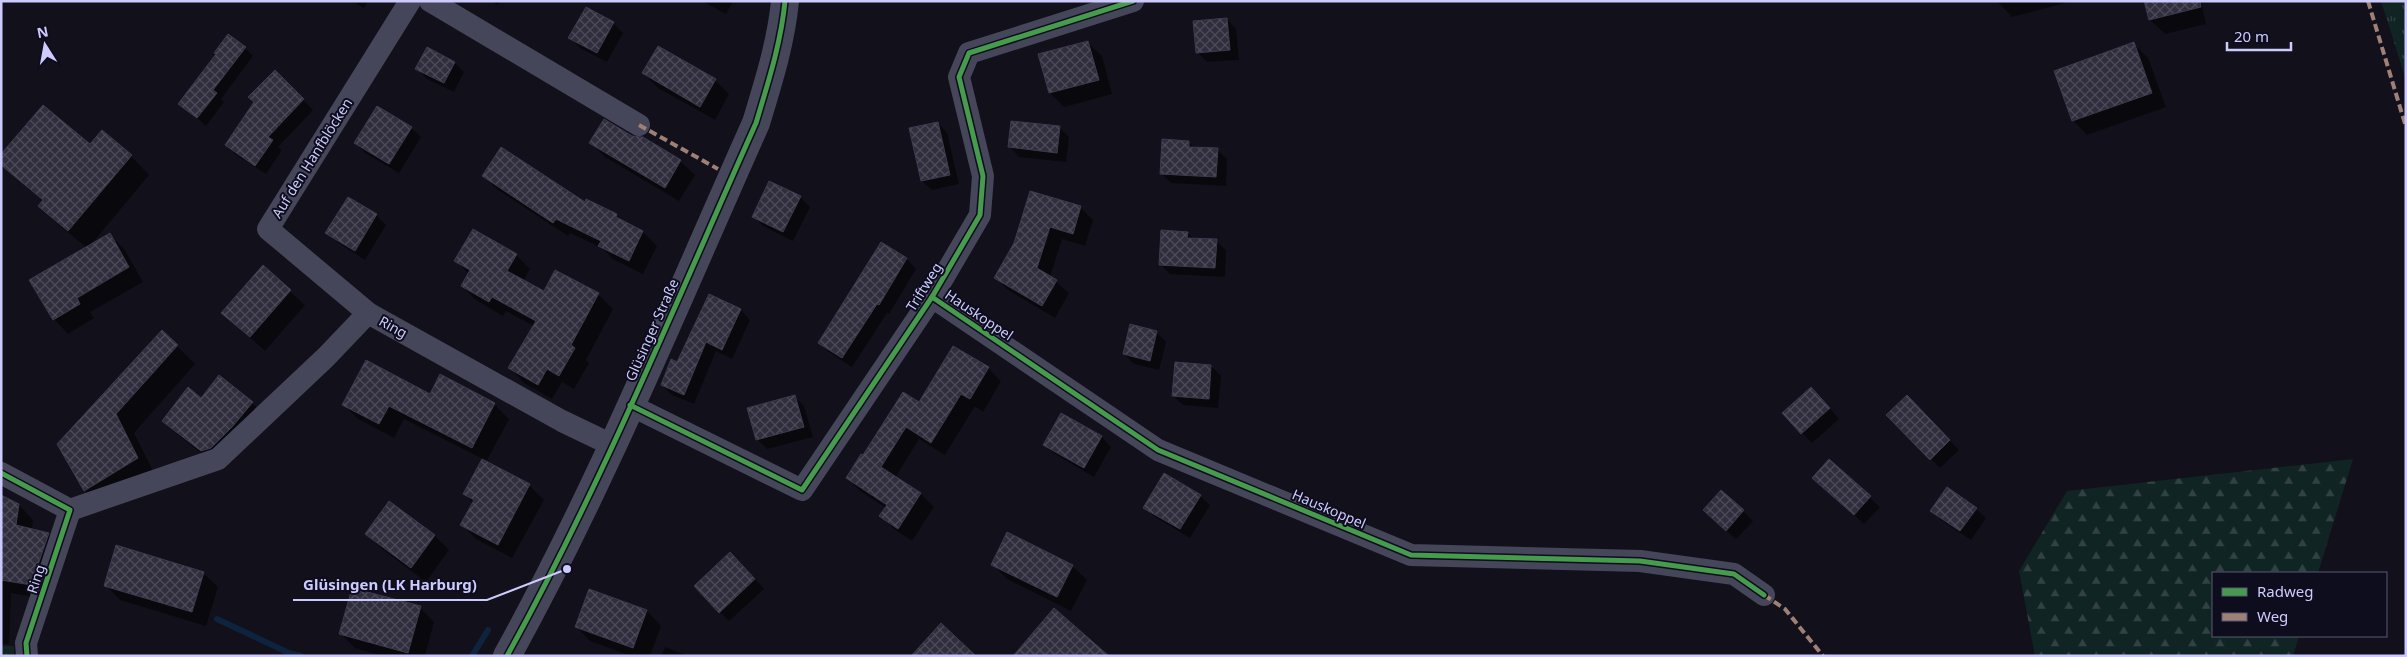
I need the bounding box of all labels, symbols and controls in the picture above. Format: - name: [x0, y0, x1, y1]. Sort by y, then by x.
- north arrow: [20, 20, 70, 70]
- scale bar: [2227, 20, 2291, 52]
- text: N: [35, 21, 50, 42]
- text: 20 m: [2234, 26, 2269, 46]
- street label: Auf den Hanfblöcken: [267, 94, 356, 221]
- street label: Triftweg: [901, 259, 946, 315]
- street label: Glüsinger Straße: [620, 276, 683, 384]
- street label: Hauskoppel: [942, 285, 1017, 344]
- street label: Ring: [376, 311, 411, 342]
- street label: Hauskoppel: [1289, 485, 1369, 533]
- street label: Ring: [22, 562, 49, 596]
- callout: Glüsingen (LK Harburg): [293, 570, 487, 600]
- legend: [2212, 572, 2387, 637]
- text: Glüsingen (LK Harburg): [303, 574, 477, 594]
- text: Radweg: [2257, 581, 2313, 601]
- text: Weg: [2257, 606, 2288, 626]

